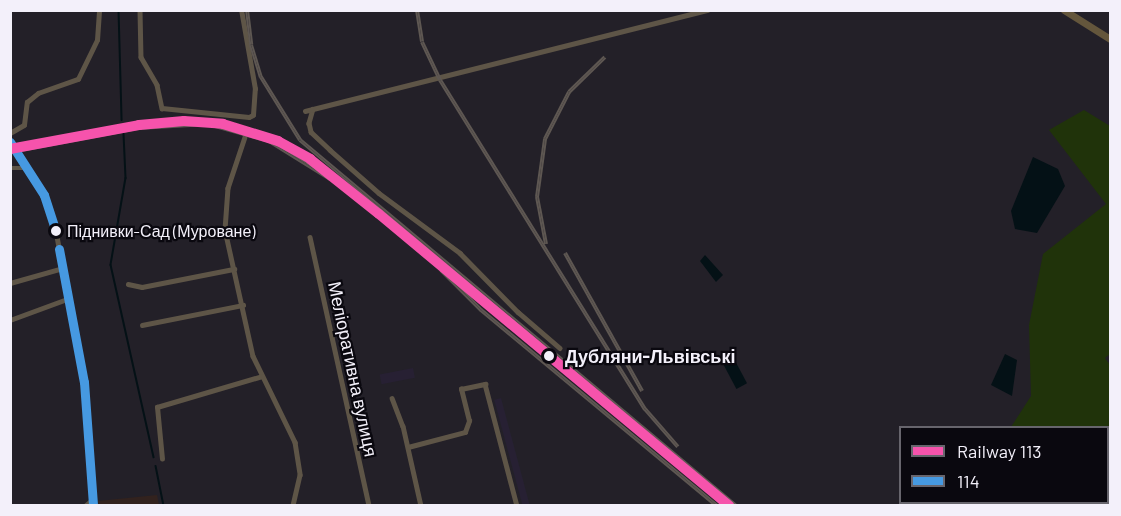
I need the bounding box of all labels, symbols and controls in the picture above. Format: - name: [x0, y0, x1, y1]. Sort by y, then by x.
- place label: Піднивки-Сад (Муроване): [67, 221, 256, 241]
- marker: Піднивки-Сад (Муроване): [50, 225, 62, 237]
- street label: Меліоративна вулиця: [324, 279, 382, 459]
- marker: Дубляни-Львівські: [538, 345, 560, 367]
- place label: Дубляни-Львівські: [565, 345, 735, 367]
- legend: [899, 426, 1109, 504]
- text: Railway 113: [957, 440, 1042, 462]
- text: 114: [957, 470, 980, 492]

